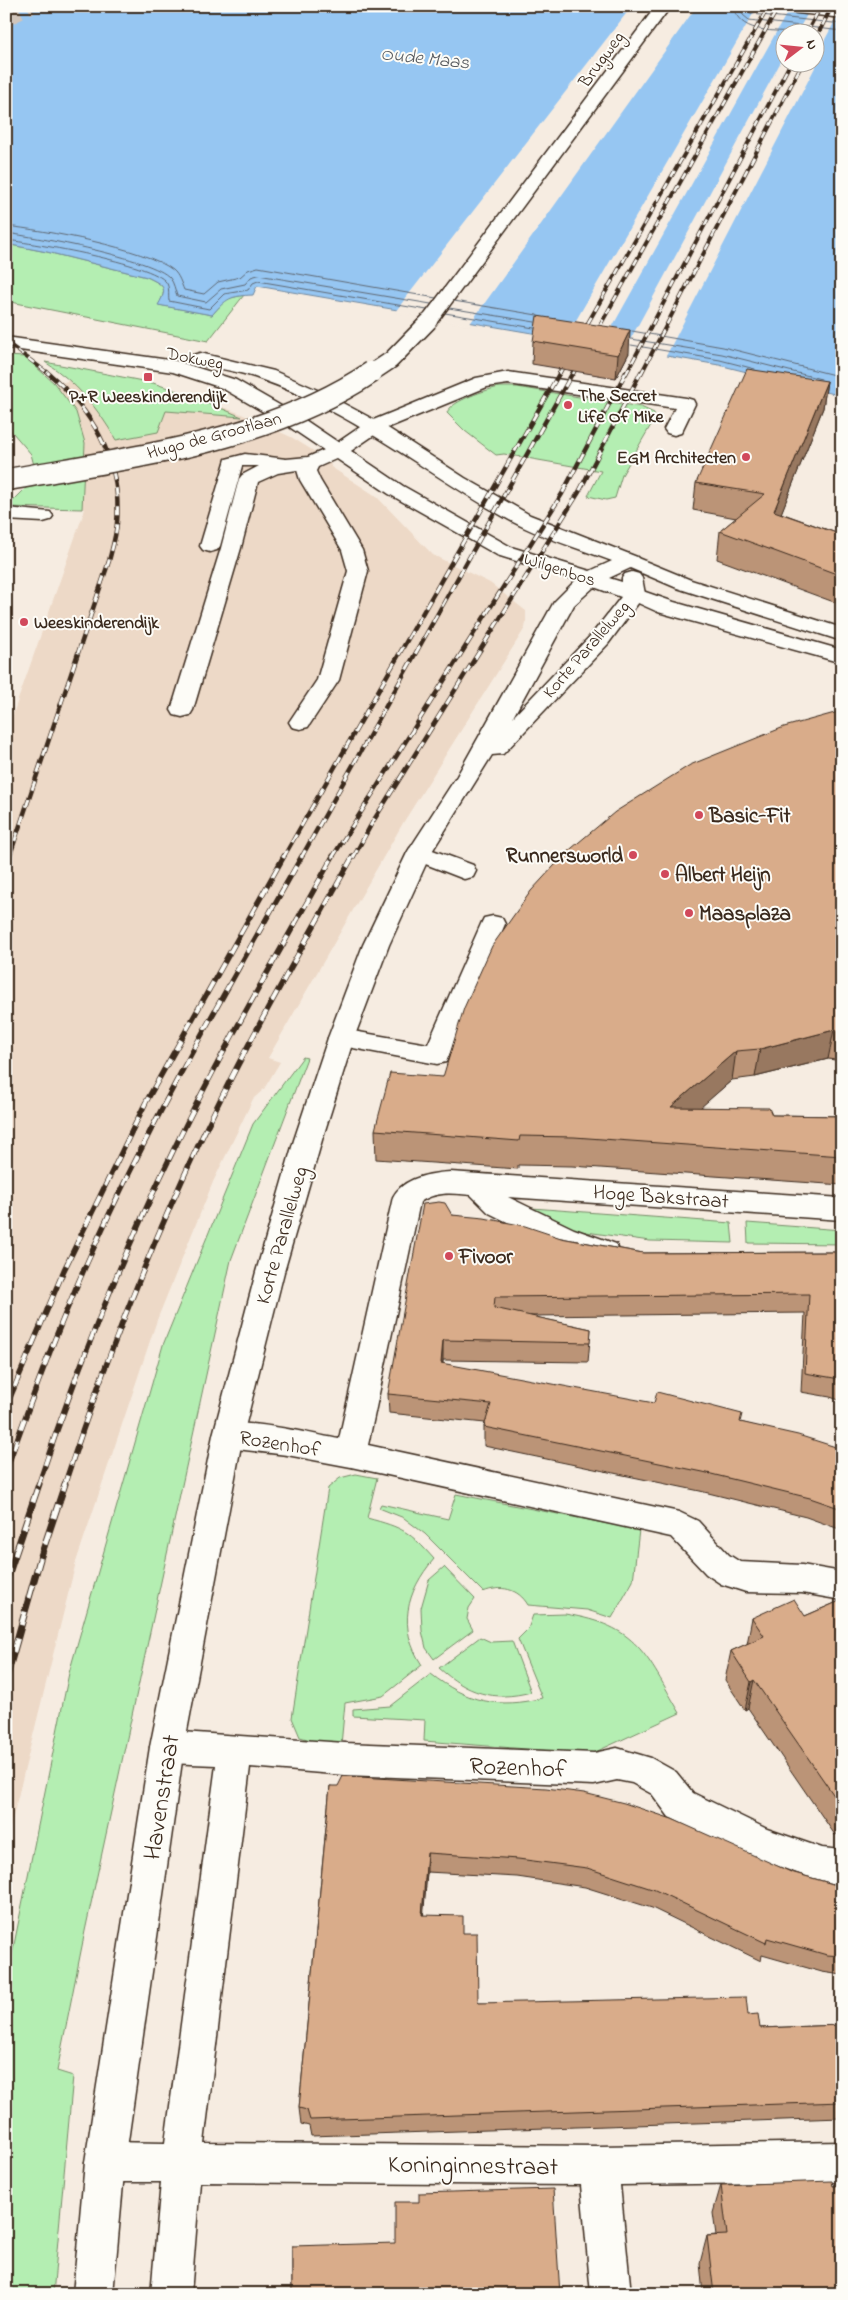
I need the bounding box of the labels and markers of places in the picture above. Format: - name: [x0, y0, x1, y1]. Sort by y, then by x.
- marker: P+R Weeskinderendijk: [142, 371, 154, 383]
- place label: The Secret Life Of Mike: [578, 384, 665, 431]
- place label: P+R Weeskinderendijk: [69, 385, 228, 411]
- marker: The Secret Life Of Mike: [562, 399, 574, 411]
- place label: EGM Architecten: [617, 446, 736, 472]
- marker: EGM Architecten: [740, 451, 752, 463]
- place label: Weeskinderendijk: [34, 611, 160, 637]
- marker: Weeskinderendijk: [18, 616, 30, 628]
- place label: Basic-Fit: [708, 802, 792, 832]
- marker: Basic-Fit: [693, 809, 705, 821]
- place label: Runnersworld: [506, 842, 623, 872]
- marker: Runnersworld: [627, 849, 639, 861]
- place label: Albert Heijn: [675, 861, 771, 891]
- marker: Albert Heijn: [659, 868, 671, 880]
- place label: Maasplaza: [699, 900, 791, 930]
- marker: Maasplaza: [683, 907, 695, 919]
- place label: Fivoor: [458, 1243, 513, 1273]
- marker: Fivoor: [443, 1250, 455, 1262]

